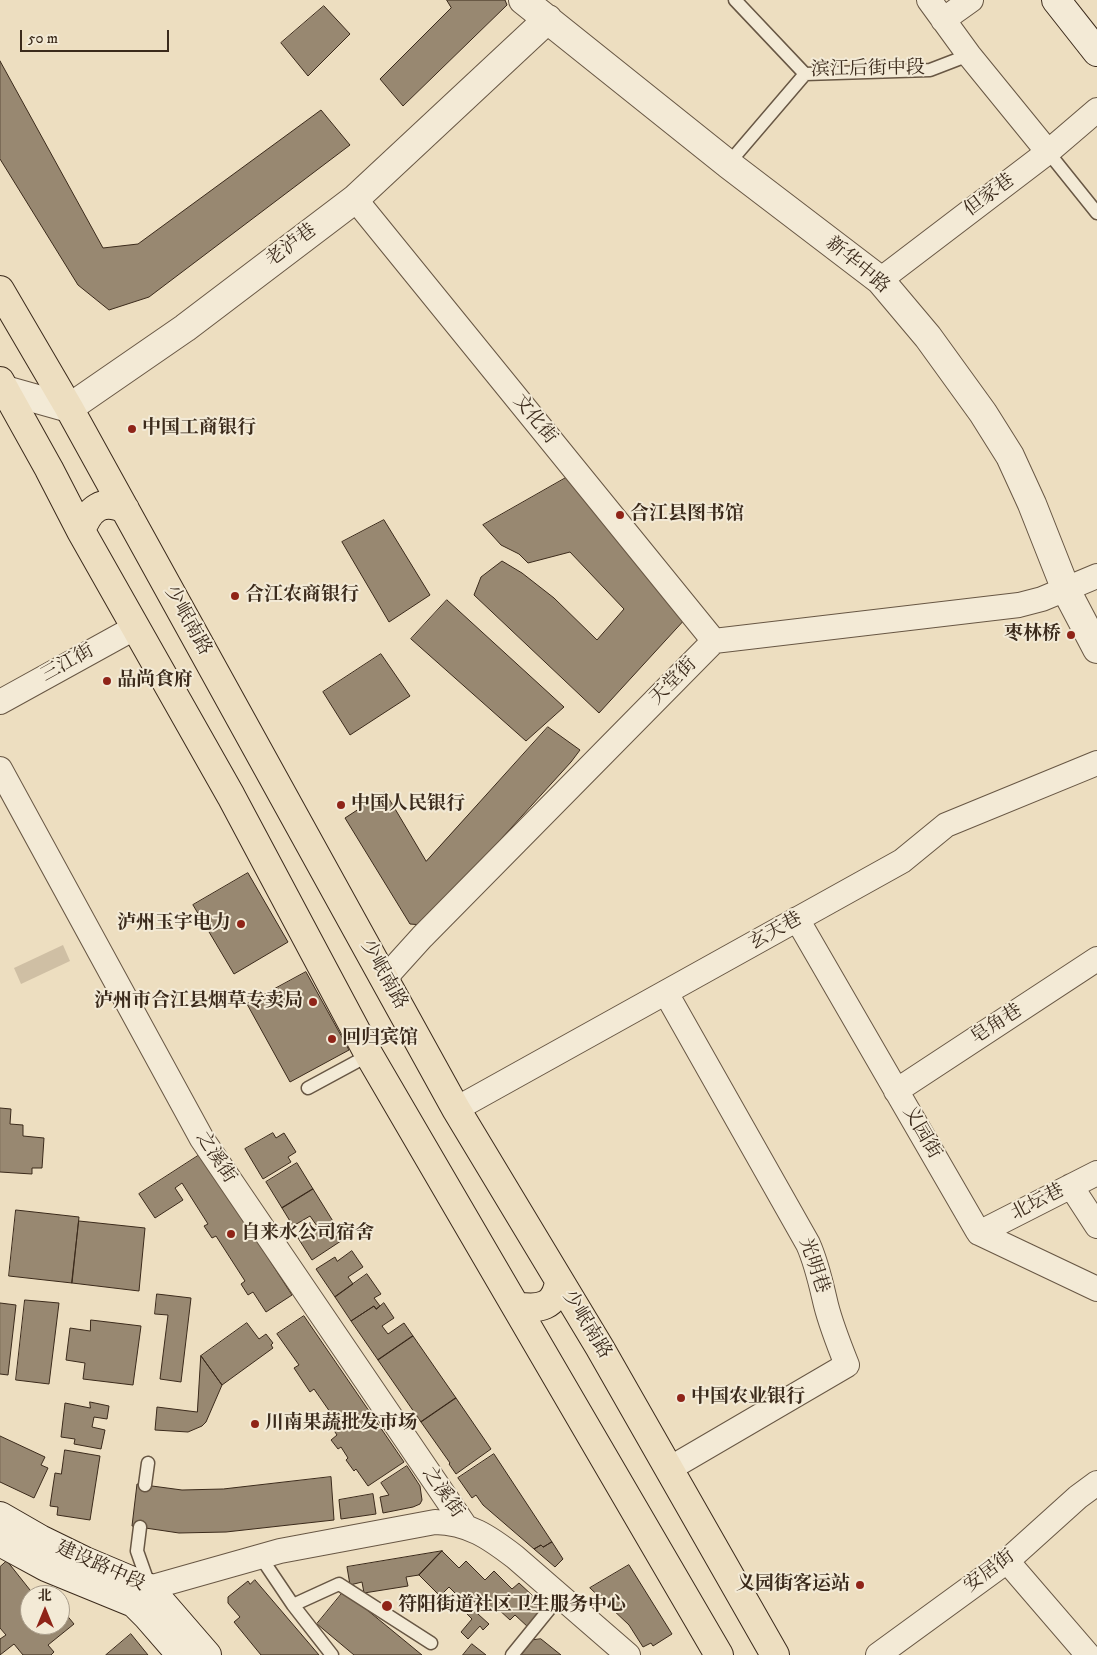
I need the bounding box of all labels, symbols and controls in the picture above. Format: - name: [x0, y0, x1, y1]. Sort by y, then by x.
- scale bar: [22, 20, 171, 52]
- text: 50 m: [28, 29, 58, 48]
- street label: 滨江后街中段: [811, 58, 925, 82]
- street label: 但家巷: [960, 170, 1020, 222]
- street label: 老泸巷: [262, 220, 322, 272]
- street label: 新华中路: [821, 233, 893, 299]
- street label: 文化街: [507, 391, 561, 449]
- place label: 中国工商银行: [142, 418, 256, 440]
- marker: 中国工商银行: [126, 423, 138, 435]
- place label: 合江县图书馆: [630, 504, 744, 526]
- marker: 合江县图书馆: [614, 509, 626, 521]
- street label: 少岷南路: [159, 582, 215, 660]
- place label: 合江农商银行: [245, 585, 359, 607]
- marker: 合江农商银行: [229, 590, 241, 602]
- place label: 枣林桥: [1004, 624, 1061, 646]
- marker: 枣林桥: [1065, 629, 1077, 641]
- street label: 三江街: [38, 640, 98, 688]
- street label: 天堂街: [646, 654, 702, 710]
- place label: 品尚食府: [117, 670, 193, 692]
- marker: 品尚食府: [101, 675, 113, 687]
- place label: 中国人民银行: [351, 794, 465, 816]
- marker: 中国人民银行: [335, 799, 347, 811]
- street label: 玄天巷: [746, 908, 806, 956]
- place label: 泸州玉宇电力: [117, 913, 231, 935]
- marker: 泸州玉宇电力: [235, 918, 247, 930]
- street label: 少岷南路: [355, 936, 411, 1014]
- place label: 泸州市合江县烟草专卖局: [94, 991, 303, 1013]
- marker: 泸州市合江县烟草专卖局: [307, 996, 319, 1008]
- street label: 皂角巷: [967, 1000, 1027, 1050]
- place label: 回归宾馆: [342, 1028, 418, 1050]
- marker: 回归宾馆: [326, 1033, 338, 1045]
- street label: 义园街: [897, 1103, 945, 1163]
- street label: 之溪街: [190, 1128, 240, 1188]
- street label: 北坛巷: [1007, 1180, 1069, 1226]
- place label: 自来水公司宿舍: [241, 1223, 374, 1245]
- marker: 自来水公司宿舍: [225, 1228, 237, 1240]
- street label: 光明巷: [793, 1235, 833, 1297]
- street label: 少岷南路: [557, 1287, 615, 1363]
- place label: 中国农业银行: [691, 1387, 805, 1409]
- marker: 中国农业银行: [675, 1392, 687, 1404]
- place label: 川南果蔬批发市场: [265, 1413, 417, 1435]
- marker: 川南果蔬批发市场: [249, 1418, 261, 1430]
- street label: 之溪街: [416, 1463, 468, 1523]
- street label: 建设路中段: [52, 1537, 148, 1597]
- street label: 安居街: [960, 1546, 1020, 1598]
- place label: 义园街客运站: [736, 1574, 850, 1596]
- marker: 义园街客运站: [854, 1579, 866, 1591]
- north arrow: [20, 1585, 70, 1635]
- text: 北: [38, 1587, 52, 1605]
- place label: 符阳街道社区卫生服务中心: [398, 1595, 626, 1617]
- marker: 符阳街道社区卫生服务中心: [380, 1599, 394, 1613]

